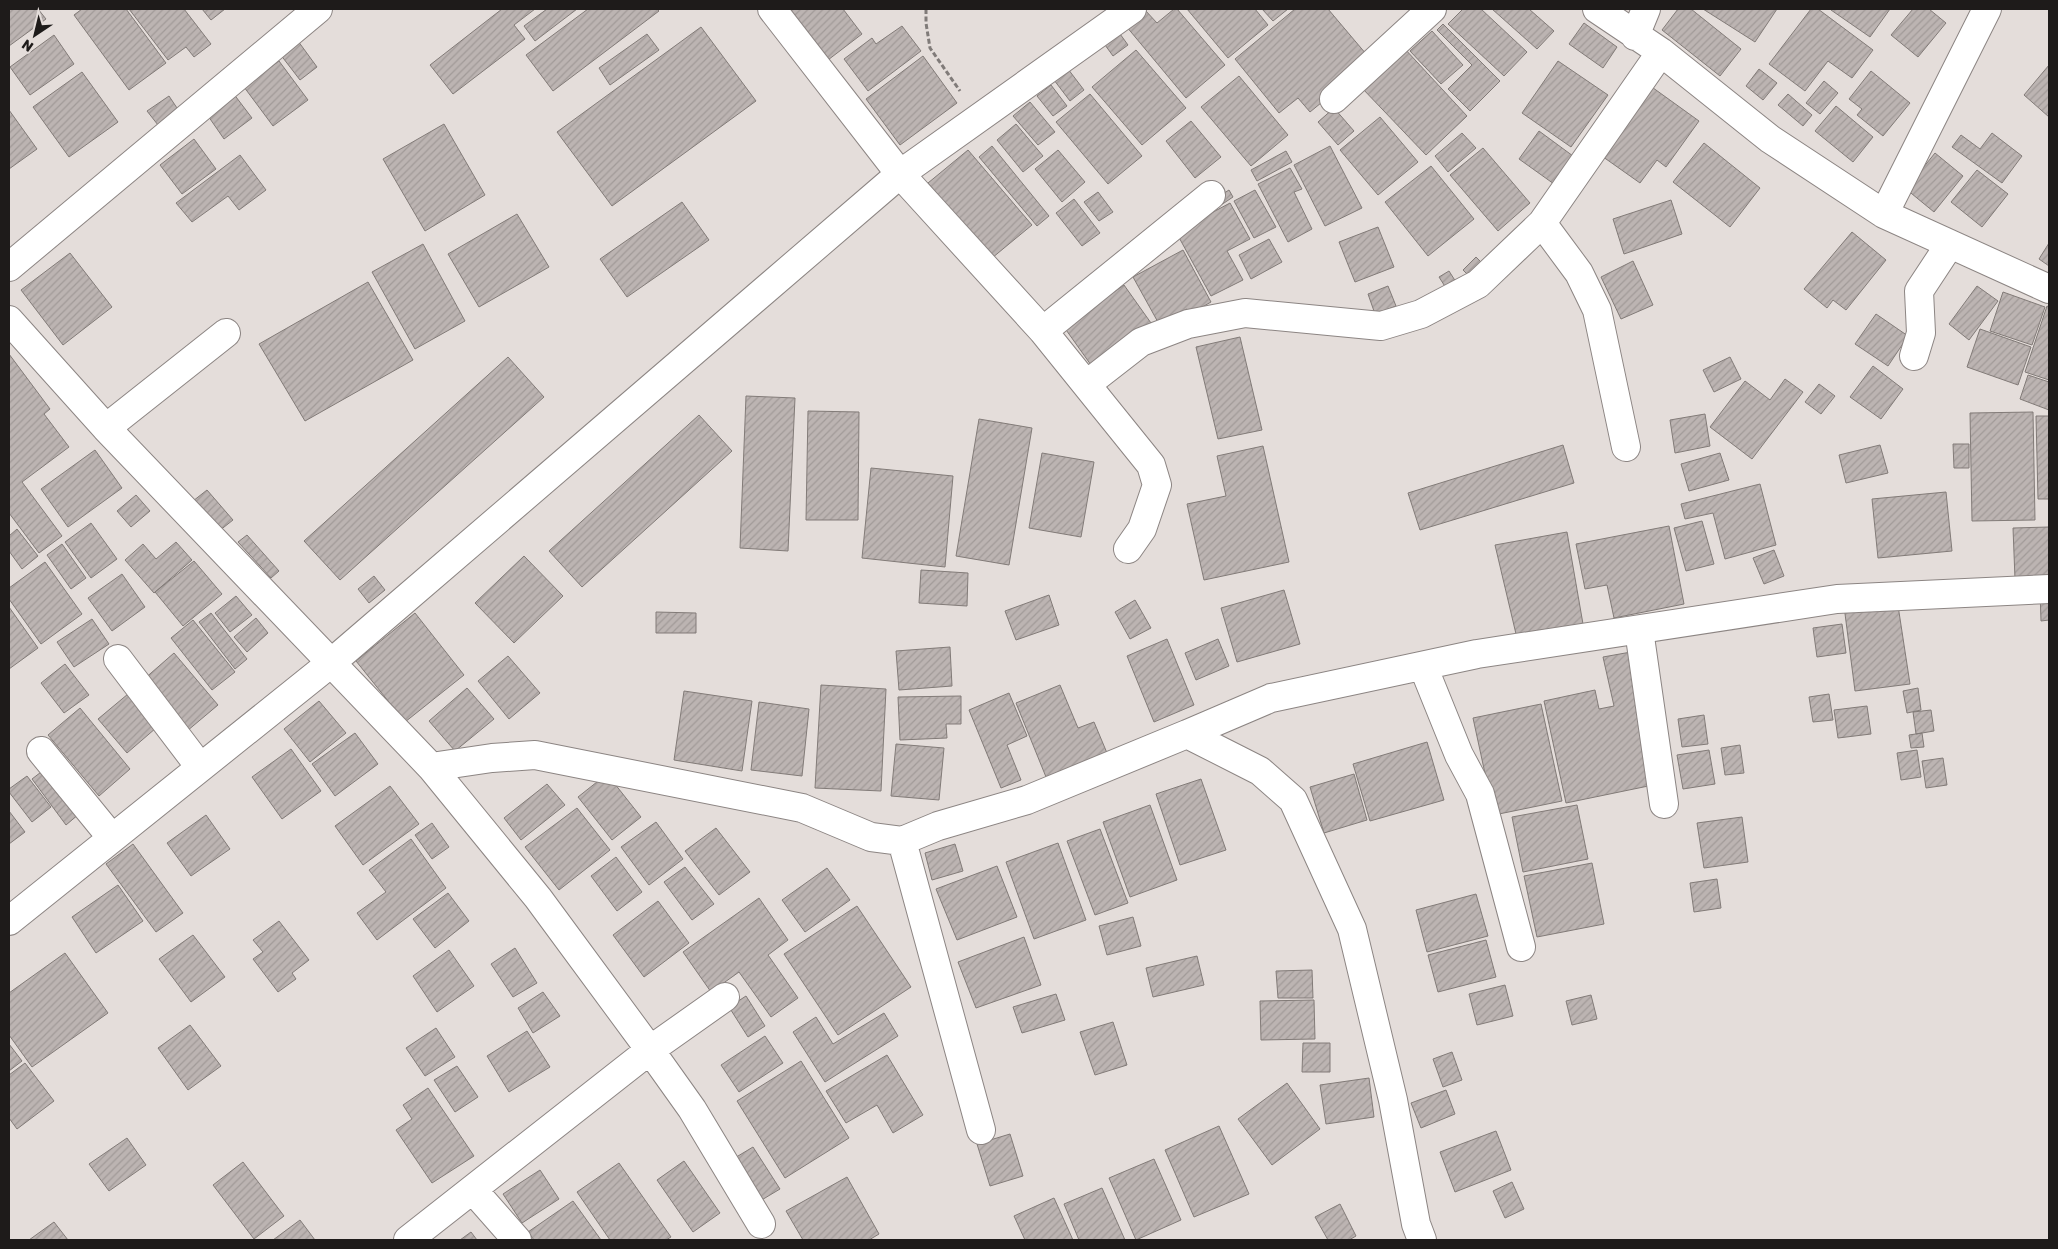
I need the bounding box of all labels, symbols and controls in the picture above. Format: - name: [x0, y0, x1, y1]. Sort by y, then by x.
- north arrow: [10, 10, 60, 60]
- text: N: [19, 35, 37, 55]

